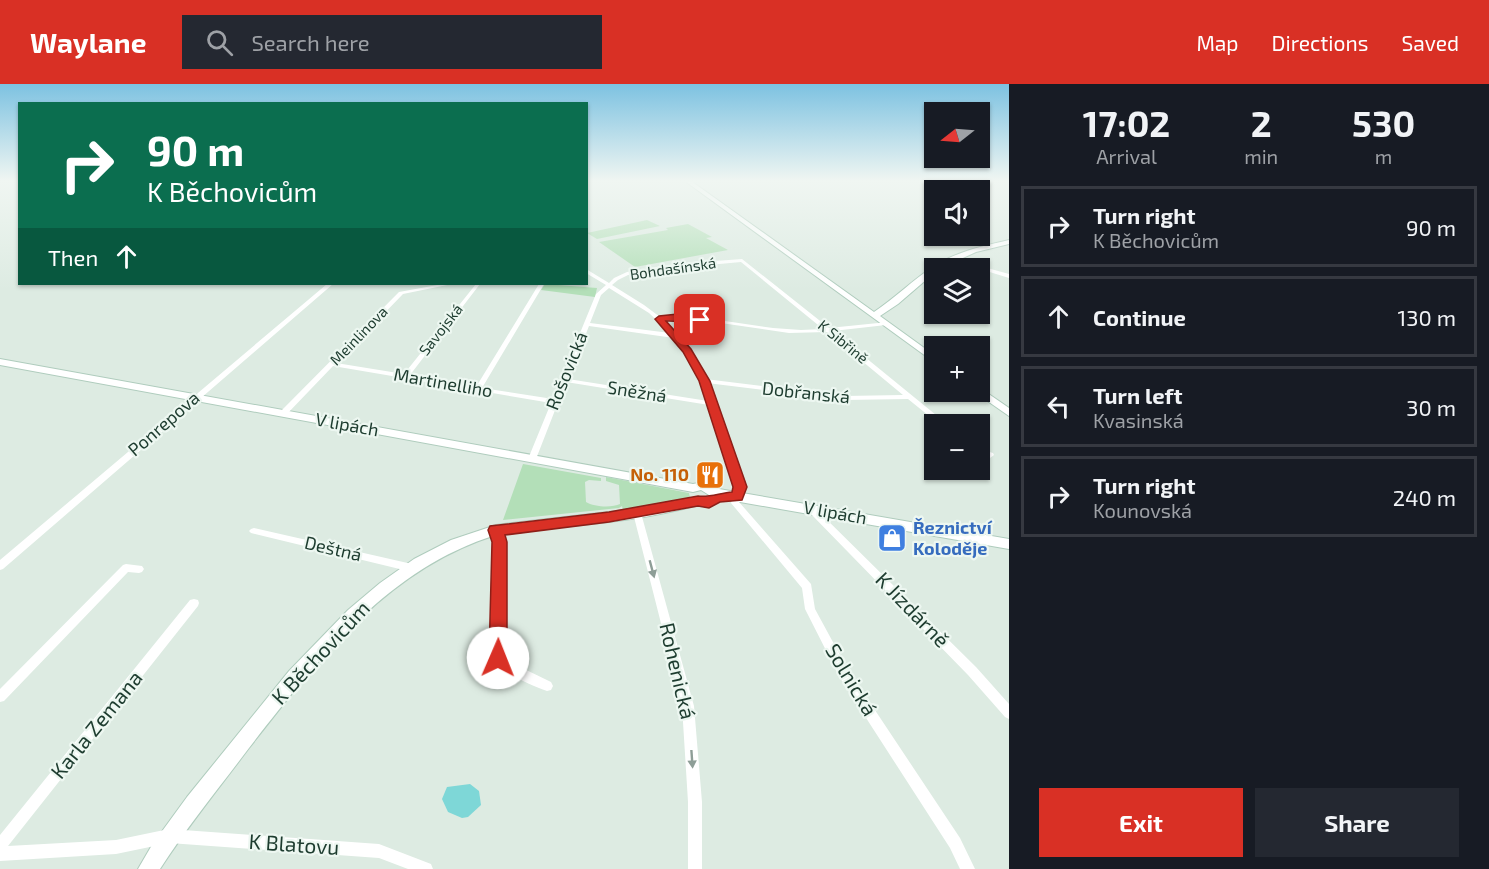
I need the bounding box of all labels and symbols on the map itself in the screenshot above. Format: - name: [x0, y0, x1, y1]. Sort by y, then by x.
- north arrow: [924, 102, 990, 168]
- street label: Bohdašínská: [629, 253, 717, 283]
- pin: [674, 294, 725, 345]
- street label: Savojská: [415, 300, 467, 359]
- street label: Meinlinova: [326, 302, 391, 369]
- street label: K Sibřině: [815, 316, 872, 367]
- street label: Rošovická: [540, 328, 592, 413]
- street label: Martinelliho: [392, 362, 494, 402]
- street label: Sněžná: [606, 375, 668, 407]
- street label: Dobřanská: [761, 376, 851, 408]
- street label: Ponrepova: [123, 386, 204, 460]
- street label: V lipách: [314, 408, 381, 440]
- restaurant icon: No. 110: [694, 459, 726, 491]
- place label: No. 110: [630, 463, 689, 485]
- street label: V lipách: [802, 496, 869, 528]
- place label: Řeznictví Koloděje: [913, 516, 993, 559]
- shop icon: Řeznictví Koloděje: [876, 522, 908, 554]
- street label: Deštná: [303, 531, 364, 565]
- one-way arrow: [647, 560, 657, 578]
- street label: K Jízdárně: [871, 566, 955, 652]
- street label: K Běchovicům: [266, 595, 374, 709]
- street label: Rohenická: [655, 620, 702, 721]
- position arrow: [466, 626, 530, 690]
- street label: Solnická: [821, 639, 884, 720]
- street label: Karla Zemana: [45, 665, 147, 783]
- one-way arrow: [687, 750, 697, 769]
- street label: K Blatovu: [248, 828, 340, 859]

